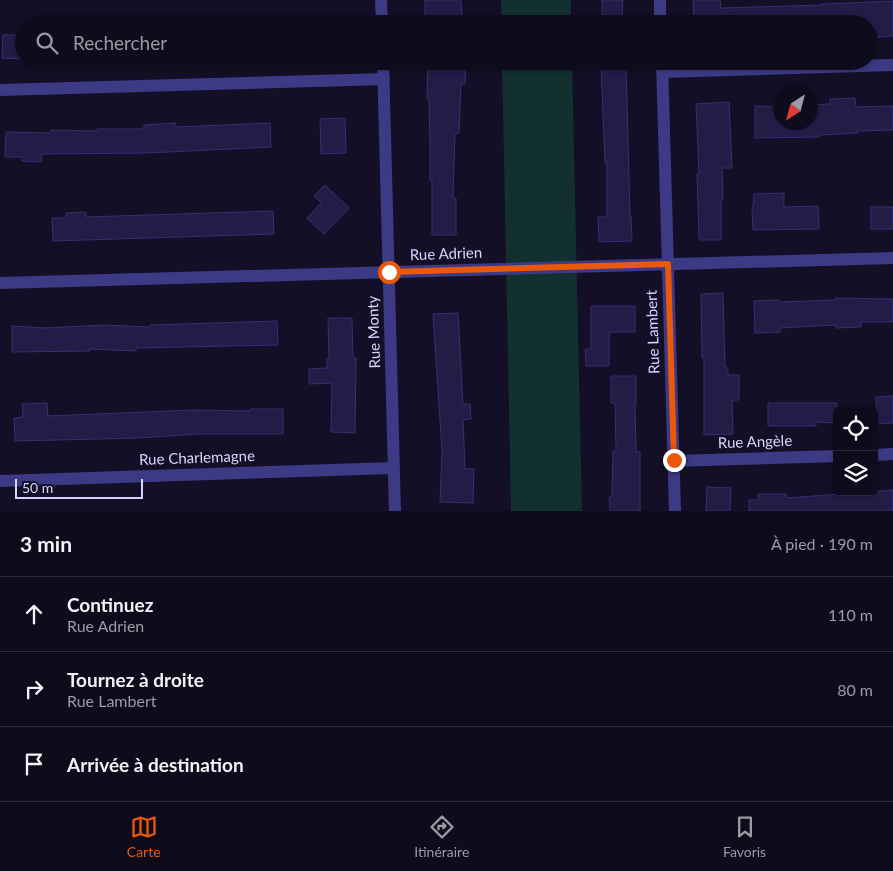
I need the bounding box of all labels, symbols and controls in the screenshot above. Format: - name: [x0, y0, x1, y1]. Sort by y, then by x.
- search box: [15, 15, 878, 70]
- icon: search: [33, 29, 61, 57]
- text: Rechercher: [73, 31, 167, 54]
- north arrow: [773, 85, 818, 130]
- street label: Rue Adrien: [409, 243, 482, 263]
- route start: [378, 261, 401, 284]
- street label: Rue Lambert: [642, 289, 662, 374]
- street label: Rue Monty: [363, 295, 383, 369]
- map controls: [833, 406, 878, 496]
- button: locate: [833, 406, 878, 451]
- street label: Rue Angèle: [718, 431, 792, 451]
- street label: Rue Charlemagne: [139, 446, 255, 468]
- route end: [663, 449, 686, 472]
- button: layers: [833, 451, 878, 496]
- scale bar: [15, 476, 142, 499]
- text: 50 m: [22, 479, 53, 496]
- text: 3 min: [20, 531, 72, 556]
- text: À pied · 190 m: [771, 534, 873, 553]
- text: Continuez: [67, 593, 153, 616]
- icon: ahead: [20, 600, 48, 628]
- text: 110 m: [828, 605, 873, 624]
- text: Rue Adrien: [67, 616, 144, 635]
- text: Tournez à droite: [67, 668, 204, 691]
- icon: right: [20, 675, 48, 703]
- text: 80 m: [837, 680, 873, 699]
- text: Rue Lambert: [67, 691, 156, 710]
- icon: arrive: [20, 750, 48, 778]
- text: Arrivée à destination: [67, 753, 244, 776]
- tab: Carte: [127, 813, 161, 860]
- tab: Itinéraire: [414, 813, 469, 860]
- tab: Favoris: [723, 813, 766, 860]

